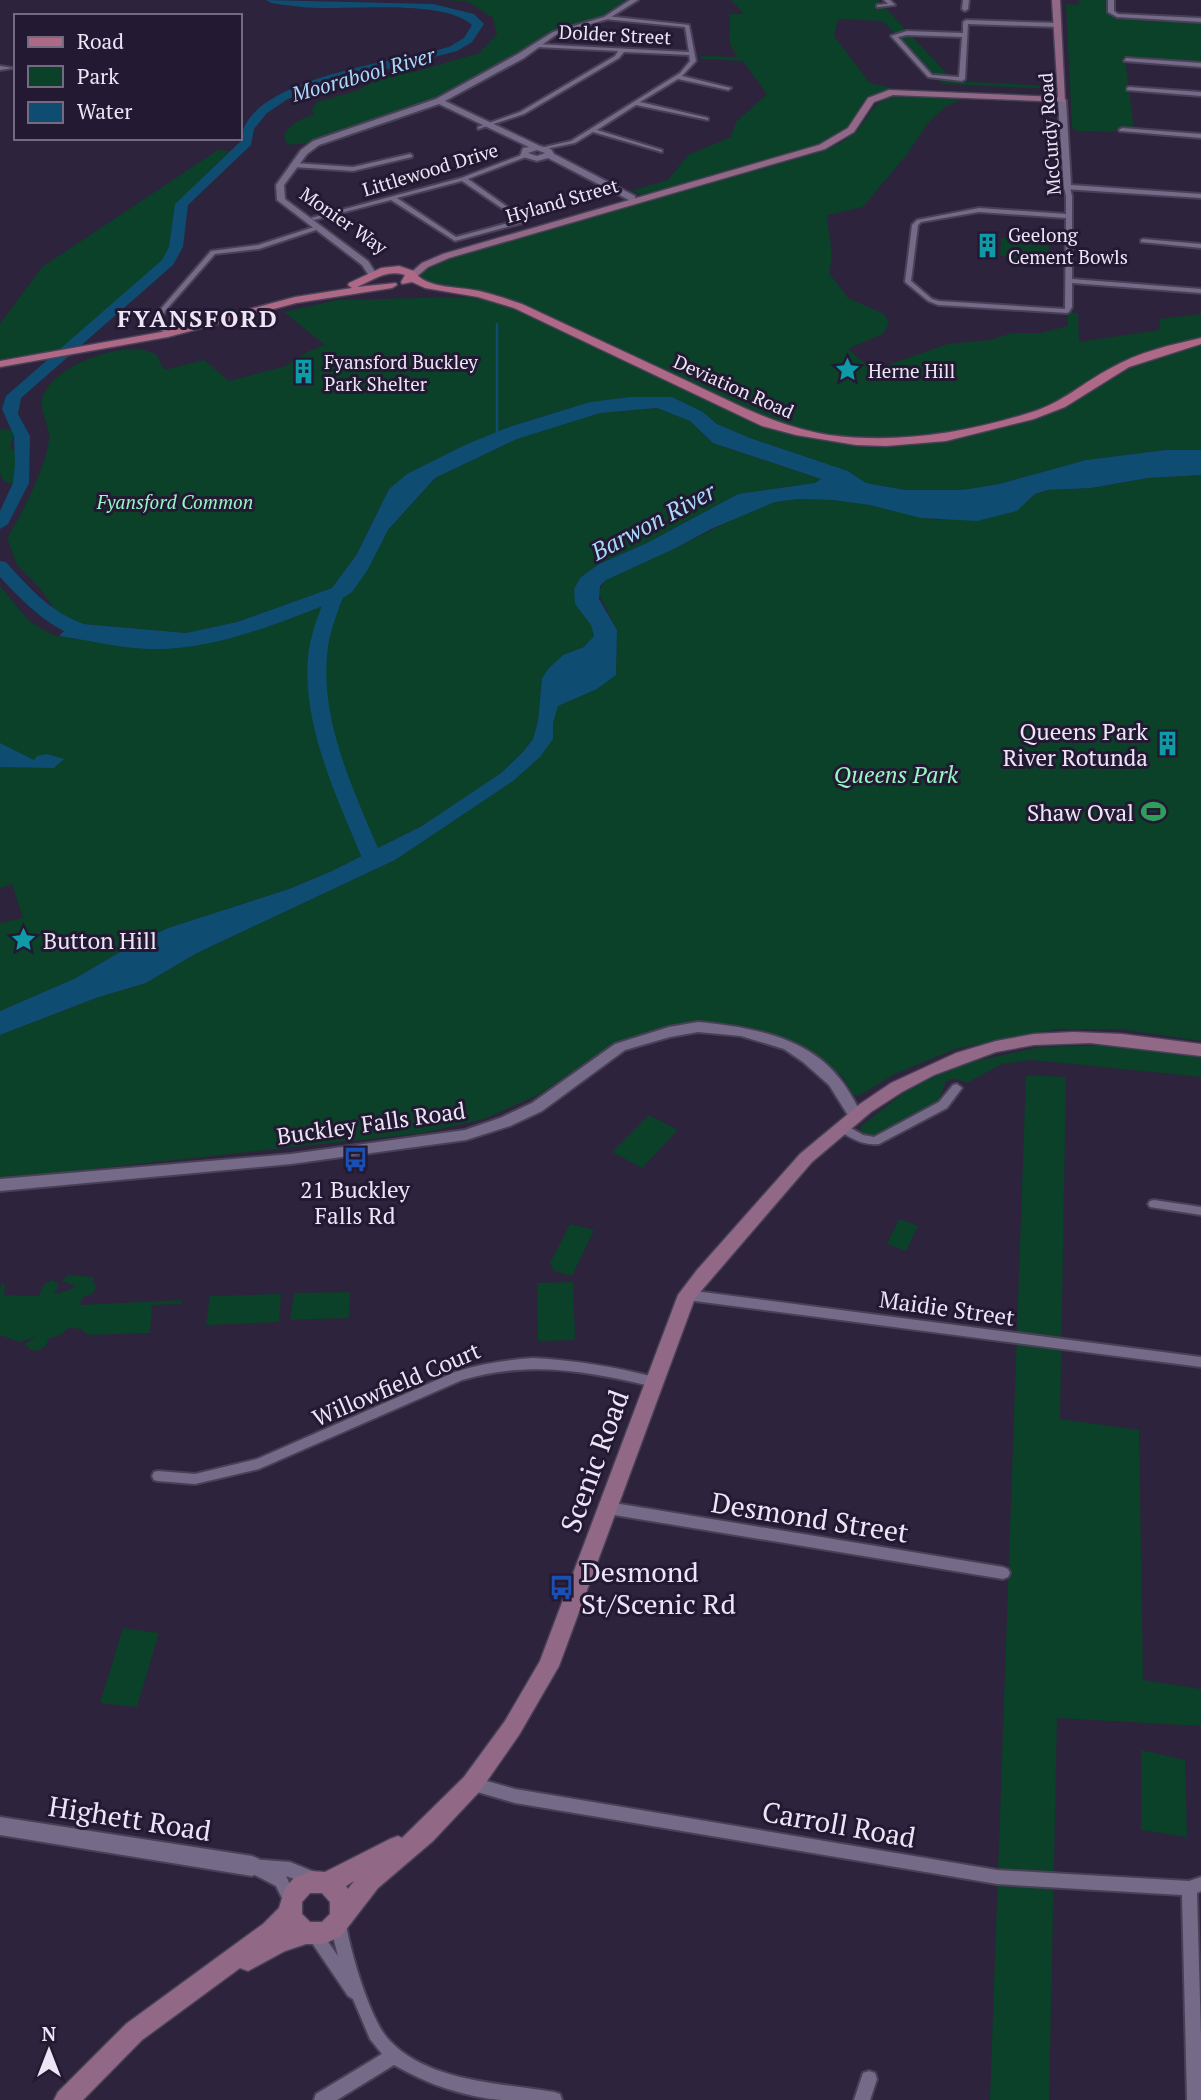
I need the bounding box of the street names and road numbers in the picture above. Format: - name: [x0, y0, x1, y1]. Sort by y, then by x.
- street label: Dolder Street: [558, 19, 672, 49]
- street label: McCurdy Road: [1032, 71, 1066, 196]
- street label: Littlewood Drive: [359, 136, 501, 202]
- street label: Hyland Street: [503, 172, 621, 228]
- street label: Monier Way: [295, 181, 393, 259]
- street label: Deviation Road: [670, 348, 799, 424]
- street label: Buckley Falls Road: [275, 1094, 467, 1152]
- street label: Maidie Street: [877, 1283, 1017, 1333]
- street label: Willowfield Court: [307, 1334, 485, 1433]
- street label: Scenic Road: [551, 1385, 637, 1537]
- street label: Desmond Street: [709, 1483, 912, 1551]
- street label: Highett Road: [46, 1787, 214, 1849]
- street label: Carroll Road: [759, 1792, 919, 1856]

